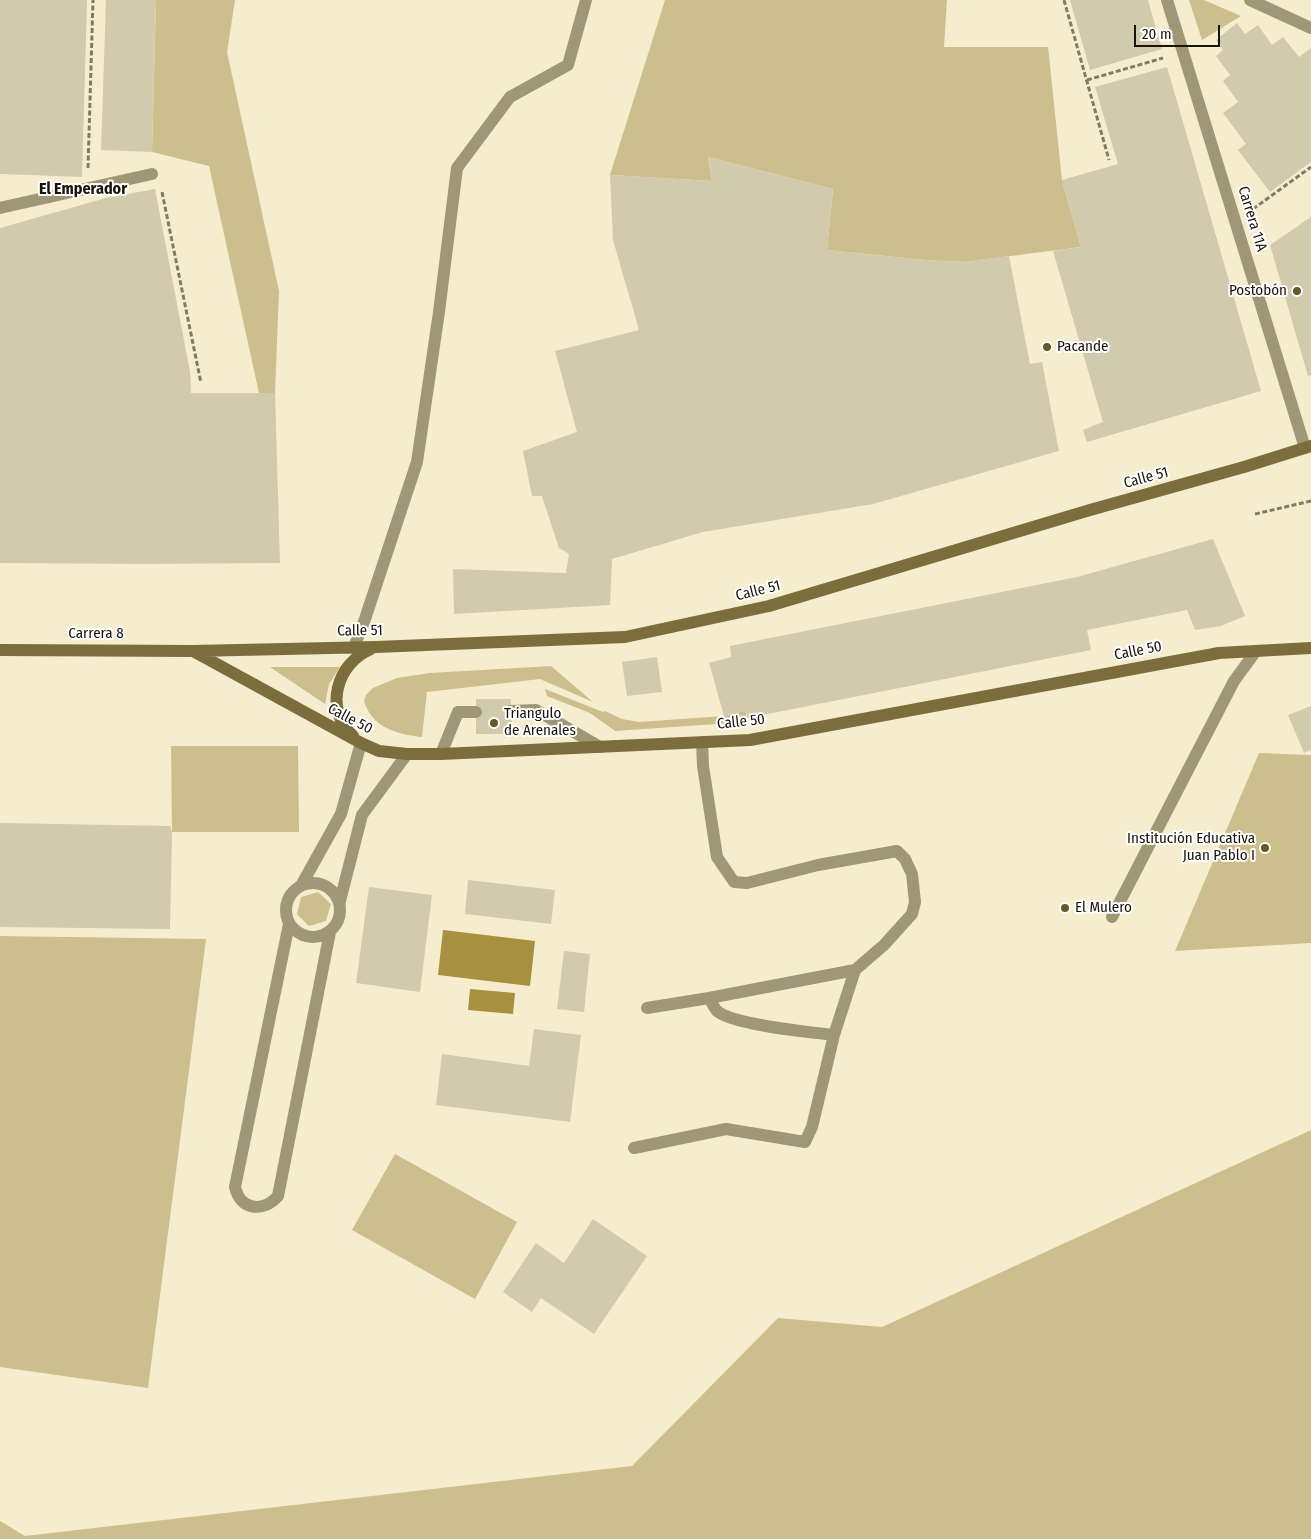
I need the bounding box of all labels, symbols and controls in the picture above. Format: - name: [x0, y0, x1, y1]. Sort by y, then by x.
- scale bar: [1136, 15, 1222, 47]
- text: 20 m: [1142, 25, 1172, 43]
- district label: El Emperador: [39, 180, 127, 200]
- street label: Carrera 11A: [1234, 184, 1270, 254]
- place label: Postobón: [1229, 282, 1287, 300]
- marker: Postobón: [1291, 285, 1303, 297]
- place label: Pacande: [1057, 338, 1108, 356]
- marker: Pacande: [1041, 341, 1053, 353]
- street label: Calle 51: [1122, 463, 1170, 493]
- street label: Calle 51: [734, 577, 782, 605]
- street label: Calle 51: [337, 622, 383, 640]
- street label: Carrera 8: [68, 625, 124, 643]
- street label: Calle 50: [1113, 638, 1163, 664]
- street label: Calle 50: [325, 700, 375, 738]
- place label: Triangulo de Arenales: [504, 705, 576, 740]
- street label: Calle 50: [716, 711, 766, 733]
- marker: Triangulo de Arenales: [488, 717, 500, 729]
- place label: Institución Educativa Juan Pablo I: [1127, 830, 1255, 865]
- marker: Institución Educativa Juan Pablo I: [1259, 842, 1271, 854]
- place label: El Mulero: [1075, 899, 1132, 917]
- marker: El Mulero: [1059, 902, 1071, 914]

